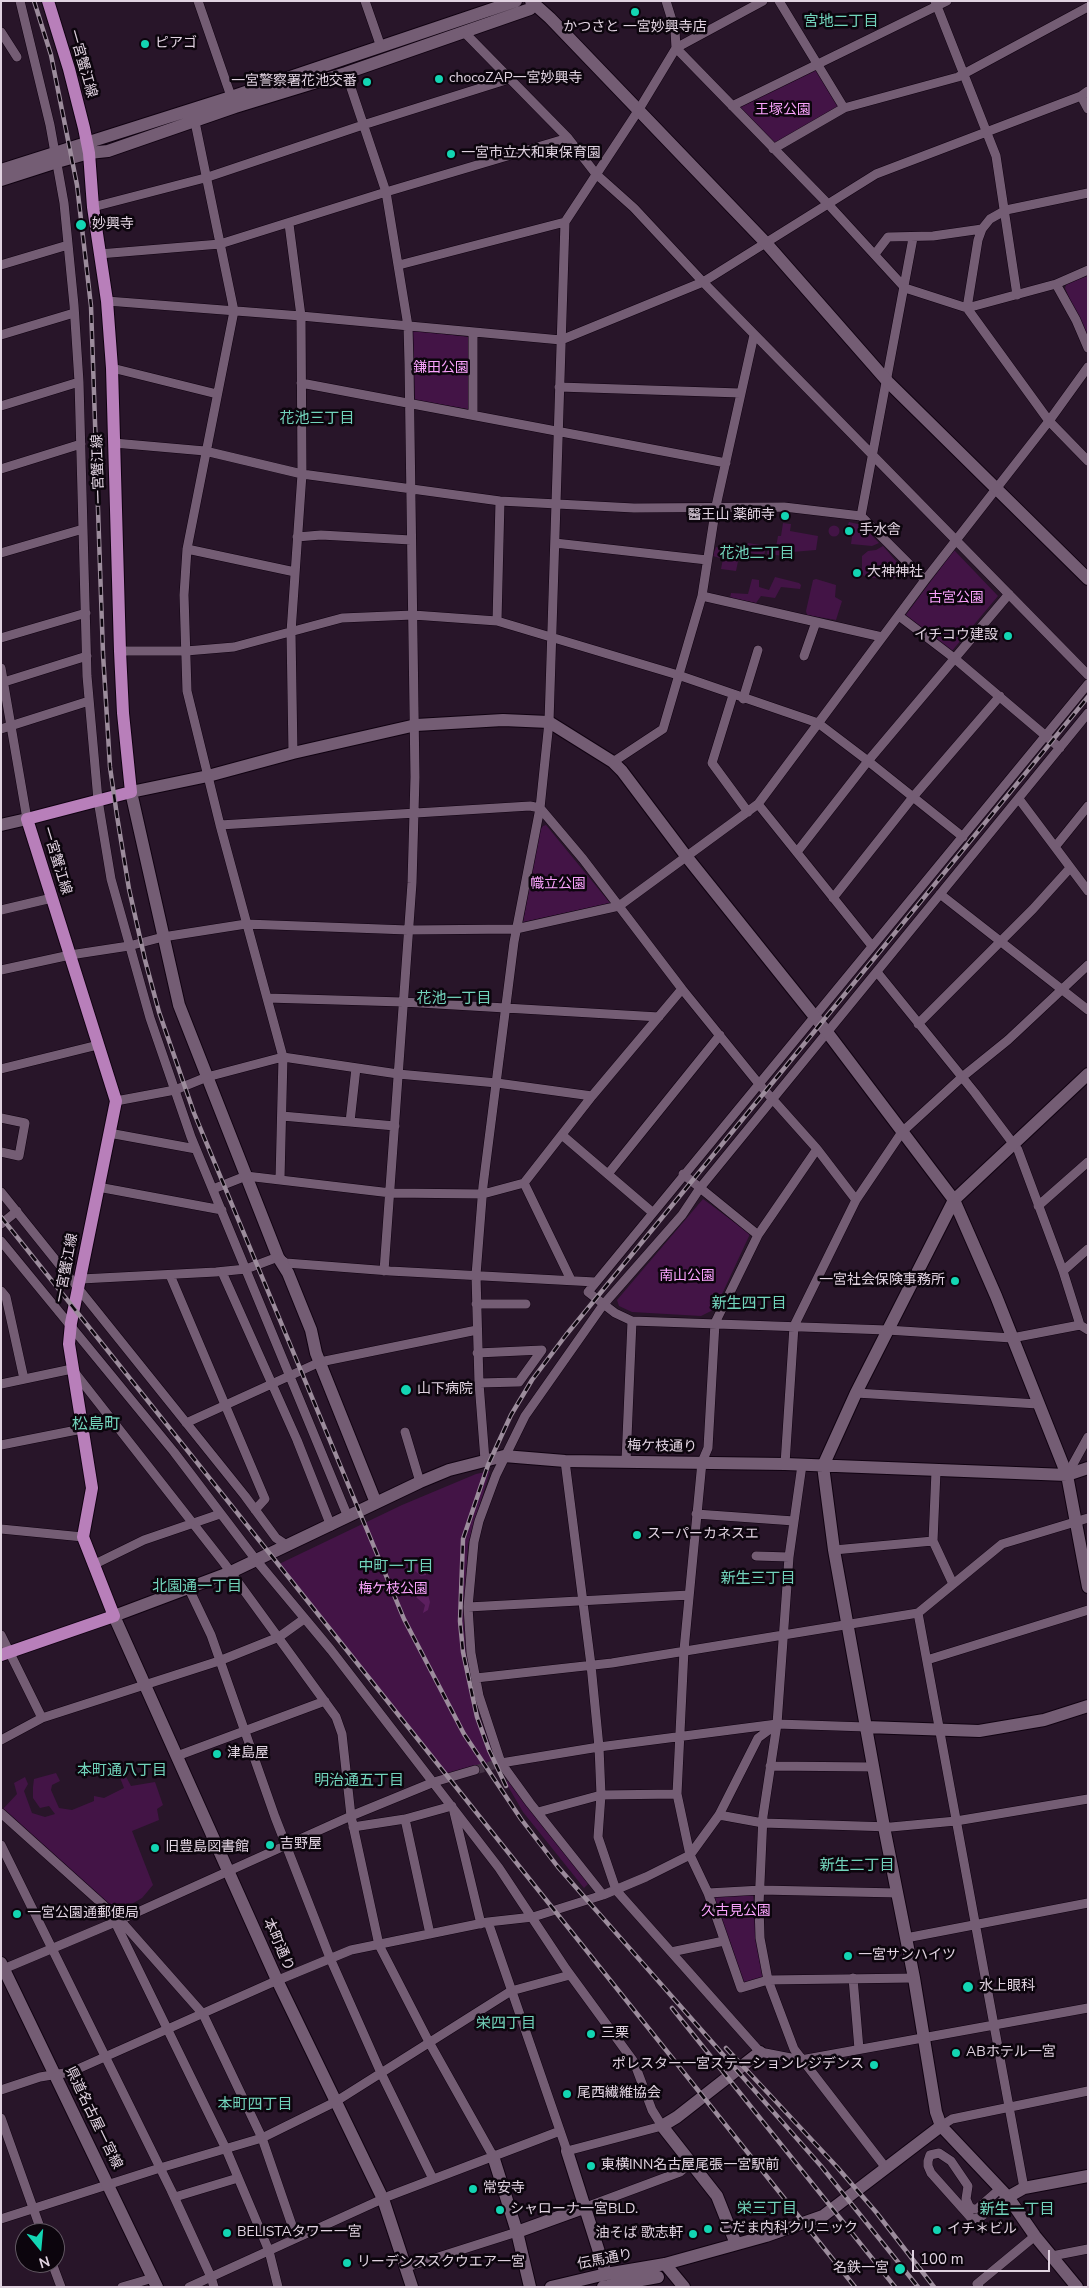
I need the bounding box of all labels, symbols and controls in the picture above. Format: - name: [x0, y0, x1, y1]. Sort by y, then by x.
- marker: かつさと 一宮妙興寺店: [629, 6, 641, 18]
- district label: 宮地二丁目: [804, 13, 878, 31]
- place label: かつさと 一宮妙興寺店: [563, 20, 707, 36]
- street label: 一宮蟹江線: [64, 28, 100, 100]
- place label: ピアゴ: [155, 36, 197, 52]
- marker: ピアゴ: [139, 38, 151, 50]
- place label: chocoZAP一宮妙興寺: [449, 71, 583, 87]
- marker: chocoZAP一宮妙興寺: [433, 73, 445, 85]
- place label: 一宮警察署花池交番: [231, 74, 357, 90]
- marker: 一宮警察署花池交番: [361, 76, 373, 88]
- park label: 王塚公園: [755, 103, 811, 119]
- place label: 一宮市立大和東保育園: [461, 146, 601, 162]
- marker: 一宮市立大和東保育園: [445, 148, 457, 160]
- place label: 妙興寺: [92, 217, 134, 233]
- marker: 妙興寺: [74, 218, 88, 232]
- park label: 鎌田公園: [413, 361, 469, 377]
- district label: 花池三丁目: [280, 410, 354, 428]
- street label: 一宮蟹江線: [89, 434, 109, 504]
- place label: 醫王山 薬師寺: [687, 508, 775, 524]
- marker: 醫王山 薬師寺: [779, 510, 791, 522]
- place label: 手水舎: [859, 523, 901, 539]
- marker: 手水舎: [843, 525, 855, 537]
- district label: 花池二丁目: [720, 545, 794, 563]
- place label: 大神神社: [867, 565, 923, 581]
- marker: 大神神社: [851, 567, 863, 579]
- park label: 古宮公園: [928, 591, 984, 607]
- place label: イチコウ建設: [914, 628, 998, 644]
- marker: イチコウ建設: [1002, 630, 1014, 642]
- street label: 一宮蟹江線: [38, 825, 74, 897]
- park label: 幟立公園: [530, 877, 586, 893]
- district label: 花池一丁目: [417, 990, 491, 1008]
- street label: 一宮蟹江線: [52, 1232, 82, 1304]
- park label: 南山公園: [659, 1269, 715, 1285]
- place label: 一宮社会保険事務所: [819, 1273, 945, 1289]
- marker: 一宮社会保険事務所: [949, 1275, 961, 1287]
- district label: 新生四丁目: [712, 1295, 786, 1313]
- place label: 山下病院: [417, 1382, 473, 1398]
- marker: 山下病院: [399, 1383, 413, 1397]
- district label: 松島町: [72, 1415, 120, 1435]
- street label: 梅ケ枝通り: [627, 1438, 697, 1456]
- place label: スーパーカネスエ: [647, 1527, 759, 1543]
- marker: スーパーカネスエ: [631, 1529, 643, 1541]
- district label: 中町一丁目: [359, 1558, 433, 1576]
- district label: 新生三丁目: [721, 1570, 795, 1588]
- district label: 北園通一丁目: [152, 1578, 242, 1596]
- park label: 梅ケ枝公園: [358, 1582, 428, 1598]
- place label: 津島屋: [227, 1746, 269, 1762]
- marker: 津島屋: [211, 1748, 223, 1760]
- district label: 本町通八丁目: [77, 1762, 167, 1780]
- district label: 明治通五丁目: [314, 1772, 404, 1790]
- place label: 吉野屋: [280, 1837, 322, 1853]
- marker: 吉野屋: [264, 1839, 276, 1851]
- place label: 旧豊島図書館: [165, 1840, 249, 1856]
- marker: 旧豊島図書館: [149, 1842, 161, 1854]
- district label: 新生二丁目: [820, 1857, 894, 1875]
- park label: 久古見公園: [701, 1904, 771, 1920]
- place label: 一宮公園通郵便局: [27, 1906, 139, 1922]
- marker: 一宮公園通郵便局: [11, 1908, 23, 1920]
- street label: 本町通り: [259, 1916, 297, 1974]
- place label: 一宮サンハイツ: [858, 1948, 956, 1964]
- marker: 一宮サンハイツ: [842, 1950, 854, 1962]
- place label: 水上眼科: [979, 1979, 1035, 1995]
- marker: 水上眼科: [961, 1980, 975, 1994]
- district label: 栄四丁目: [476, 2015, 536, 2033]
- place label: 三栗: [601, 2026, 629, 2042]
- marker: 三栗: [585, 2028, 597, 2040]
- place label: ABホテル一宮: [966, 2045, 1056, 2061]
- marker: ABホテル一宮: [950, 2047, 962, 2059]
- place label: ポレスター一宮ステーションレジデンス: [612, 2057, 864, 2073]
- marker: ポレスター一宮ステーションレジデンス: [868, 2059, 880, 2071]
- street label: 県道名古屋一宮線: [61, 2064, 125, 2172]
- place label: 尾西繊維協会: [577, 2086, 661, 2102]
- marker: 尾西繊維協会: [561, 2088, 573, 2100]
- district label: 本町四丁目: [218, 2096, 292, 2114]
- place label: 東横INN名古屋尾張一宮駅前: [601, 2158, 779, 2174]
- marker: 東横INN名古屋尾張一宮駅前: [585, 2160, 597, 2172]
- place label: 常安寺: [483, 2181, 525, 2197]
- marker: 常安寺: [467, 2183, 479, 2195]
- district label: 栄三丁目: [737, 2200, 797, 2218]
- district label: 新生一丁目: [980, 2201, 1054, 2219]
- place label: シャローナ一宮BLD.: [510, 2202, 638, 2218]
- marker: シャローナ一宮BLD.: [494, 2204, 506, 2216]
- place label: こだま内科クリニック: [718, 2221, 858, 2237]
- place label: イチ＊ビル: [947, 2222, 1017, 2238]
- north arrow: [15, 2223, 65, 2273]
- marker: こだま内科クリニック: [702, 2223, 714, 2235]
- marker: イチ＊ビル: [931, 2224, 943, 2236]
- place label: BELISTAタワー一宮: [237, 2225, 362, 2241]
- place label: 油そば 歌志軒: [595, 2226, 683, 2242]
- marker: BELISTAタワー一宮: [221, 2227, 233, 2239]
- marker: 油そば 歌志軒: [687, 2228, 699, 2240]
- scale bar: [914, 2240, 1052, 2272]
- street label: 伝馬通り: [576, 2246, 634, 2274]
- text: 100 m: [920, 2249, 964, 2269]
- text: N: [36, 2251, 52, 2272]
- place label: リーデンススクウエア一宮: [357, 2255, 525, 2271]
- marker: リーデンススクウエア一宮: [341, 2257, 353, 2269]
- place label: 名鉄一宮: [833, 2261, 889, 2277]
- marker: 名鉄一宮: [893, 2262, 907, 2276]

